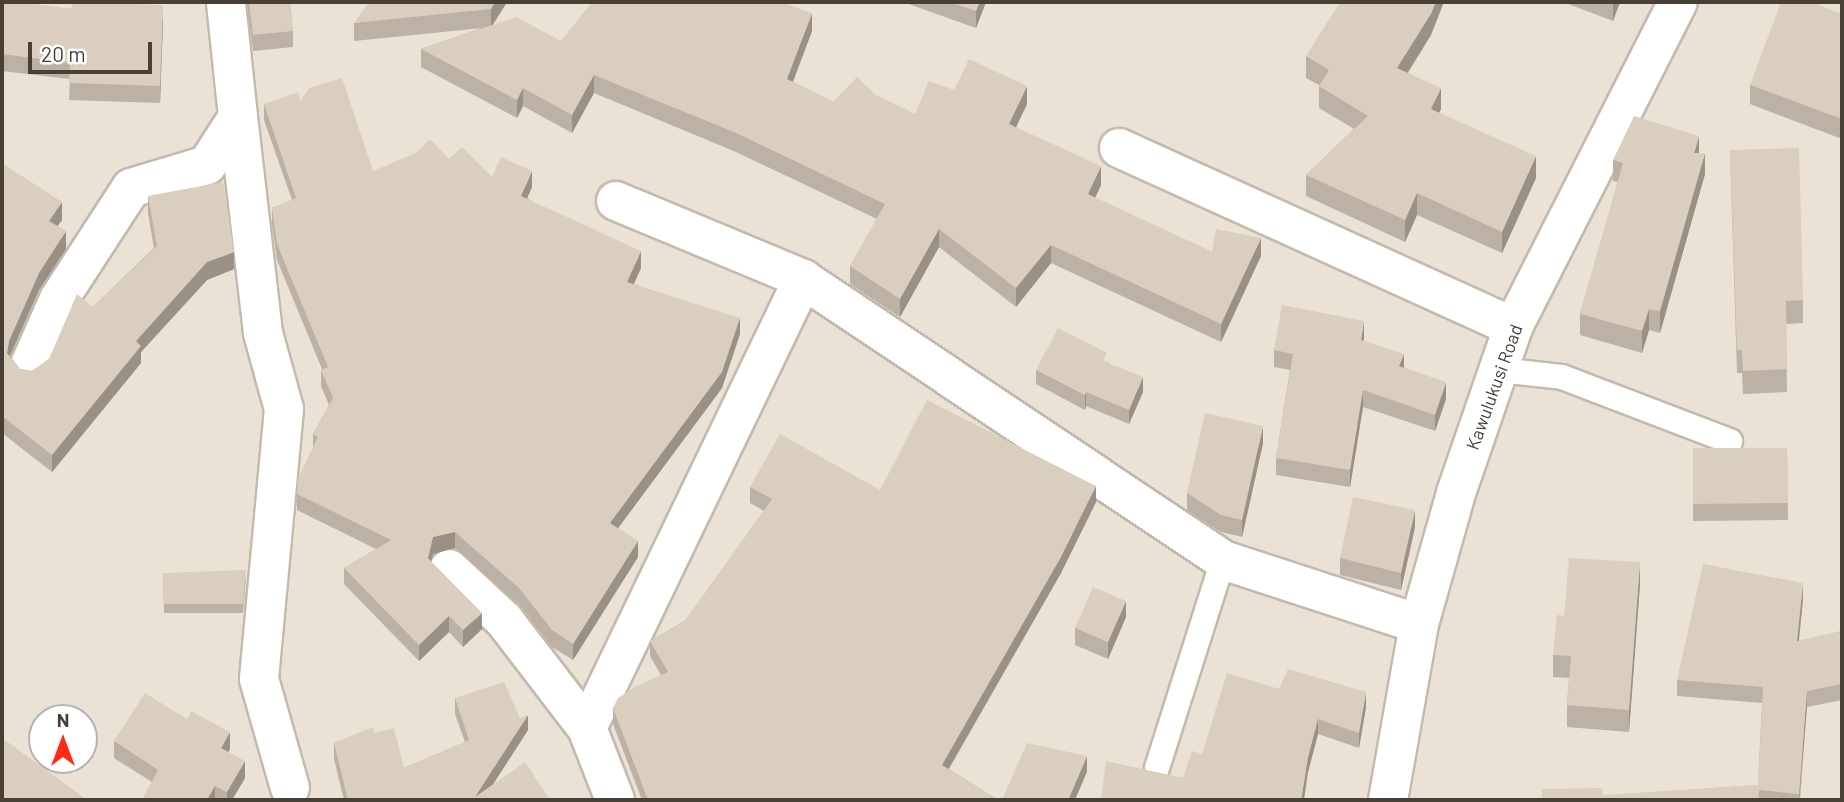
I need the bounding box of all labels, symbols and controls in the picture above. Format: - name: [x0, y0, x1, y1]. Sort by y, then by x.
- scale bar: [32, 28, 156, 72]
- text: 20 m: [41, 41, 86, 66]
- street label: Kawulukusi Road: [1461, 321, 1527, 453]
- north arrow: [28, 704, 98, 774]
- text: N: [57, 708, 69, 731]

